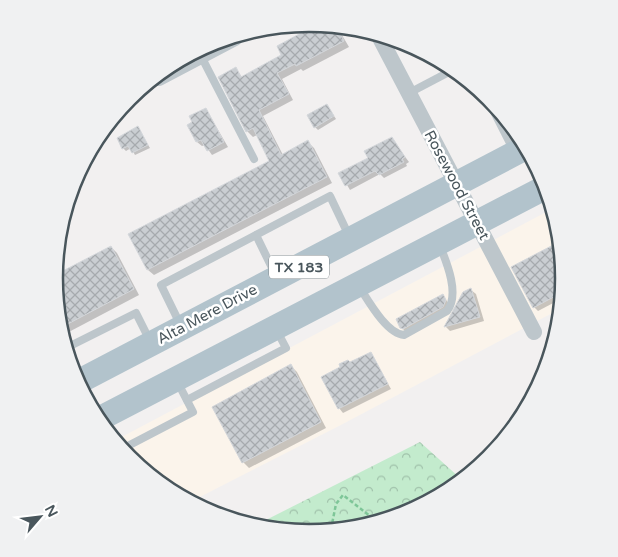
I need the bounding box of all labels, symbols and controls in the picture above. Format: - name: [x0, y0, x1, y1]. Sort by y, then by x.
- street label: Rosewood Street: [420, 127, 494, 243]
- road number: TX 183: [269, 256, 329, 278]
- street label: Alta Mere Drive: [154, 280, 260, 348]
- north arrow: [15, 492, 65, 542]
- text: N: [41, 502, 61, 520]

